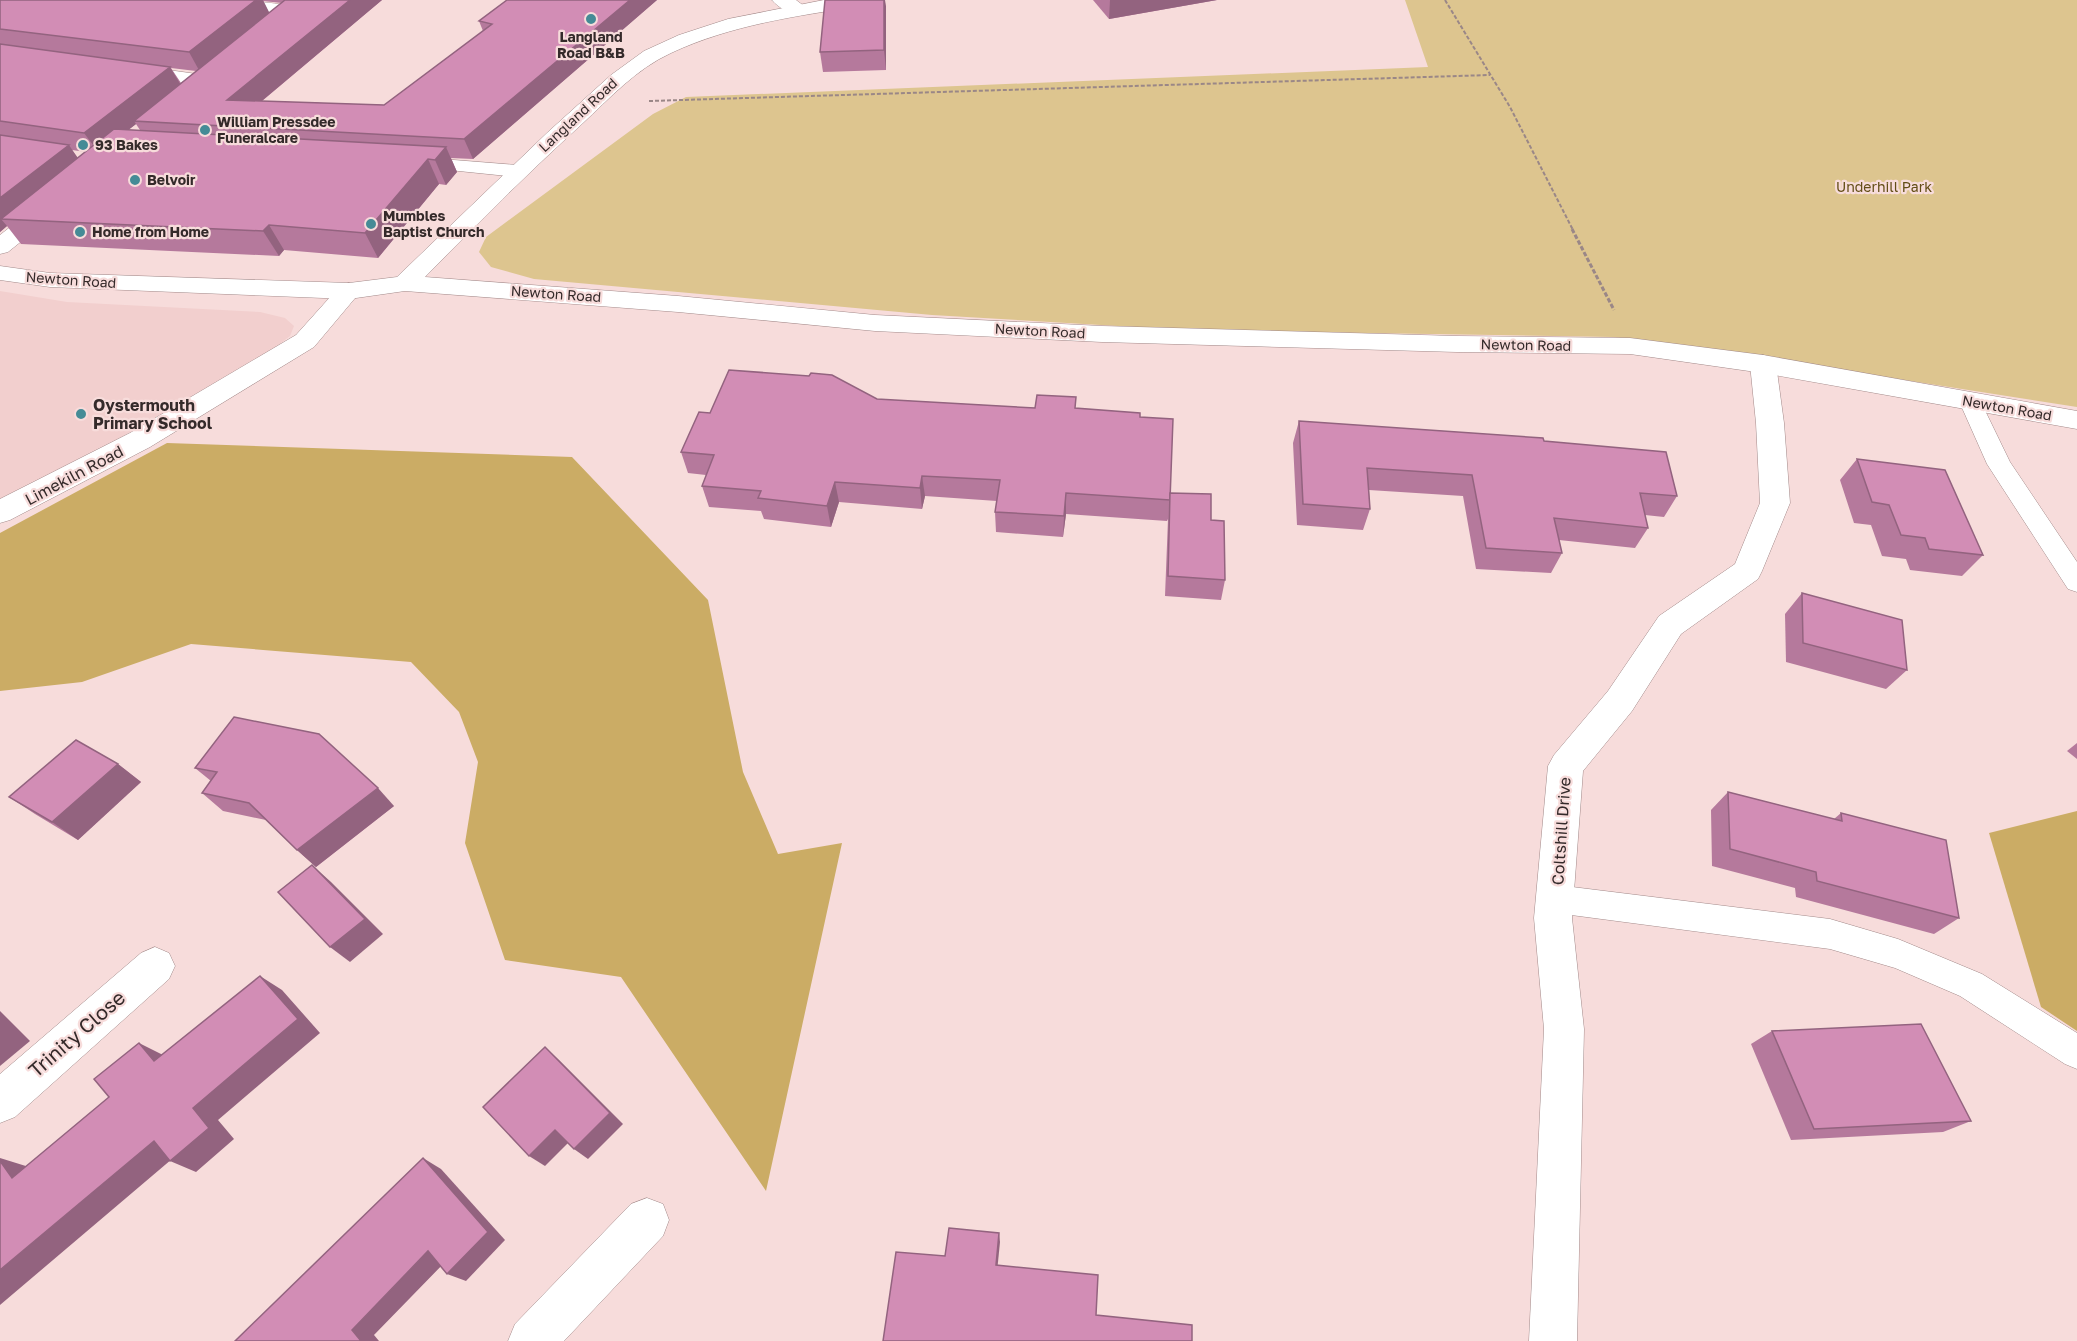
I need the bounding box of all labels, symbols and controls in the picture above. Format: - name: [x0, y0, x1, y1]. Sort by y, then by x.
- marker: Langland Road B&B: [584, 12, 598, 26]
- place label: Langland Road B&B: [557, 28, 625, 61]
- street label: Langland Road: [535, 74, 620, 155]
- place label: William Pressdee Funeralcare: [217, 113, 336, 146]
- marker: William Pressdee Funeralcare: [198, 123, 212, 137]
- place label: 93 Bakes: [95, 136, 158, 153]
- marker: 93 Bakes: [76, 138, 90, 152]
- place label: Belvoir: [147, 171, 196, 188]
- marker: Belvoir: [128, 173, 142, 187]
- park label: Underhill Park: [1836, 178, 1932, 195]
- place label: Mumbles Baptist Church: [383, 207, 484, 240]
- marker: Mumbles Baptist Church: [364, 217, 378, 231]
- place label: Home from Home: [92, 223, 209, 240]
- marker: Home from Home: [73, 225, 87, 239]
- street label: Newton Road: [25, 268, 117, 291]
- street label: Newton Road: [510, 282, 602, 305]
- street label: Newton Road: [994, 320, 1086, 341]
- street label: Newton Road: [1481, 335, 1571, 354]
- street label: Newton Road: [1961, 391, 2053, 424]
- place label: Oystermouth Primary School: [93, 395, 213, 433]
- marker: Oystermouth Primary School: [74, 407, 88, 421]
- street label: Limekiln Road: [21, 441, 127, 509]
- street label: Coltshill Drive: [1547, 776, 1575, 886]
- street label: Trinity Close: [23, 985, 130, 1082]

